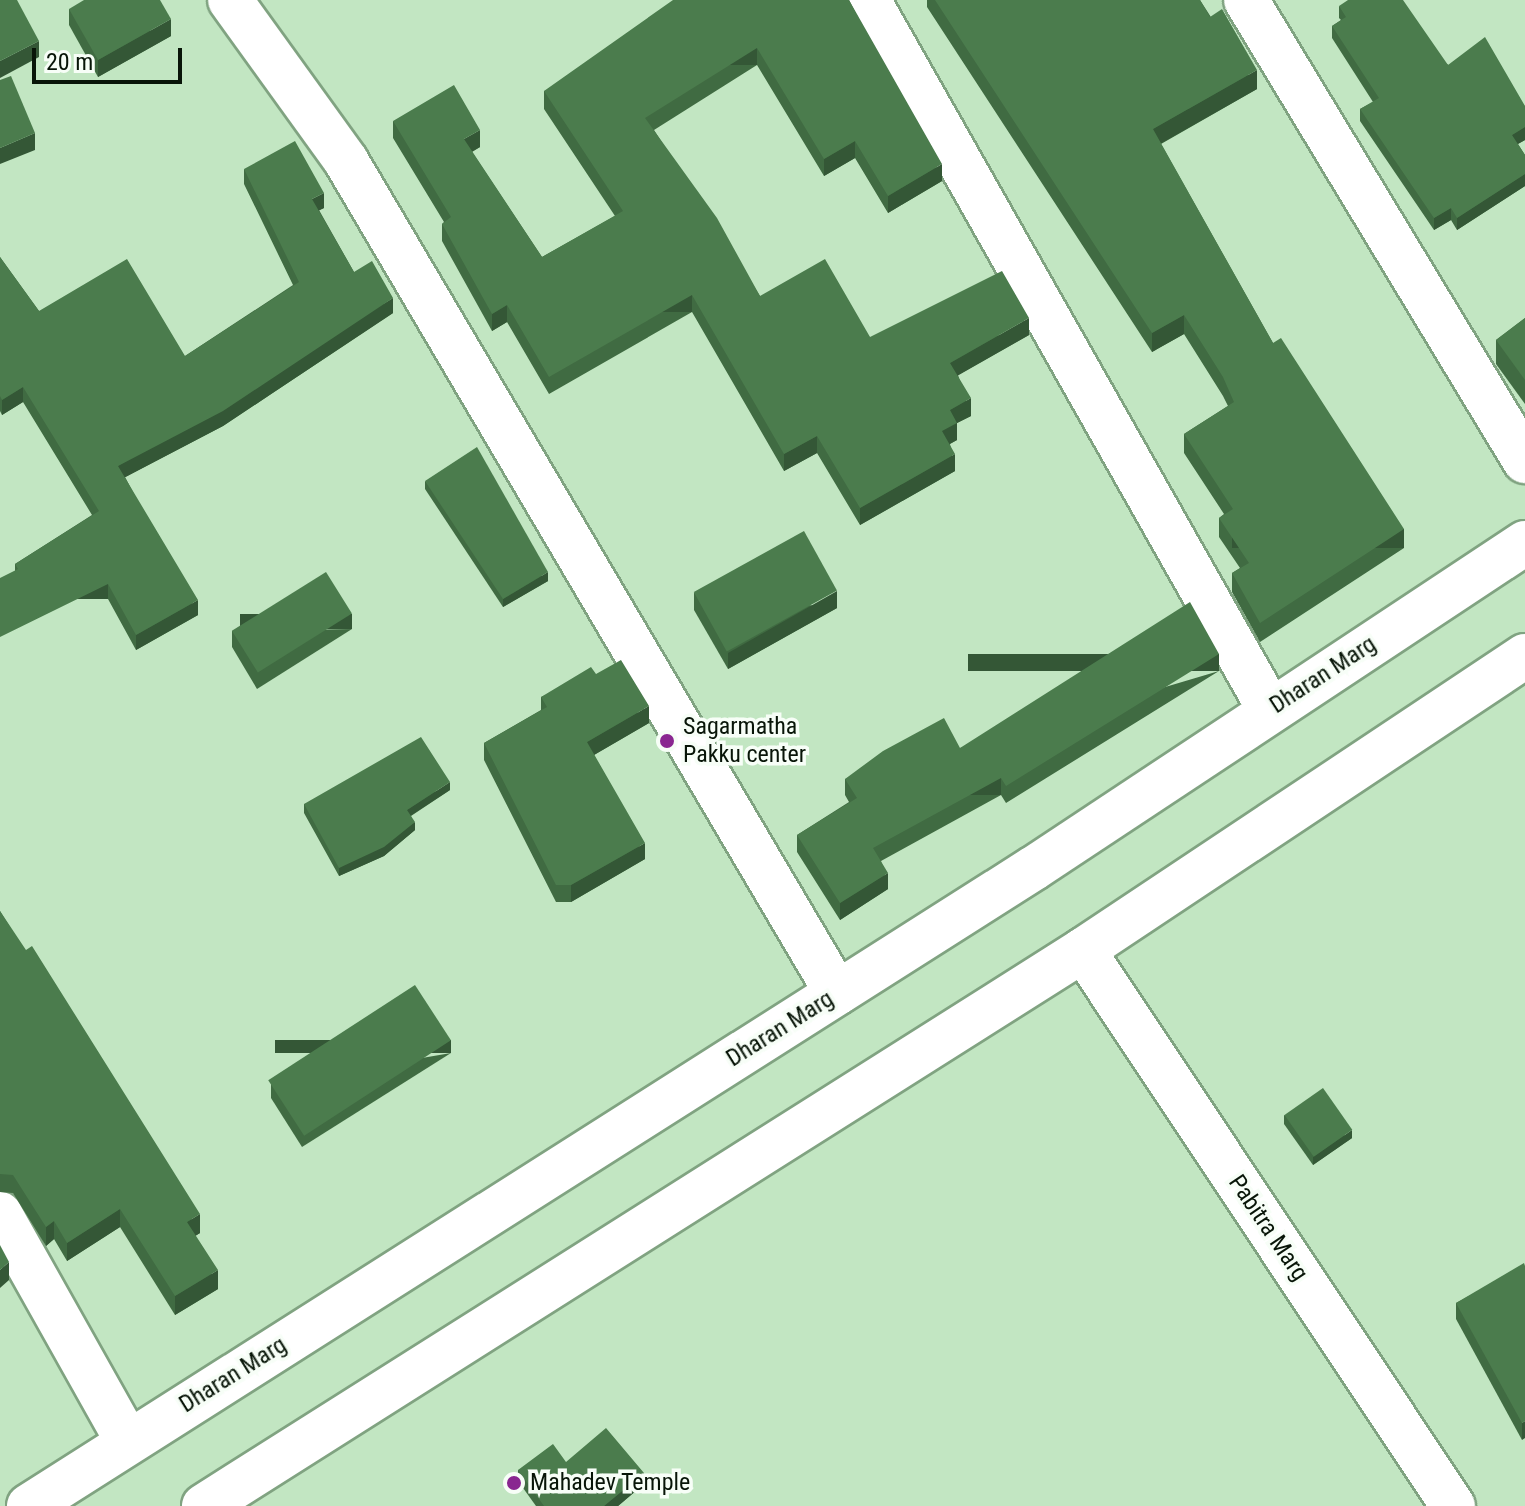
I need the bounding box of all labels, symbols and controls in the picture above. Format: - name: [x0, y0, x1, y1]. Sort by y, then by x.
- scale bar: [36, 32, 186, 82]
- text: 20 m: [46, 48, 93, 76]
- street label: Dharan Marg: [1264, 630, 1382, 720]
- place label: Sagarmatha Pakku center: [683, 713, 806, 769]
- marker: Sagarmatha Pakku center: [658, 732, 676, 750]
- street label: Dharan Marg: [721, 985, 839, 1073]
- street label: Pabitra Marg: [1222, 1170, 1314, 1286]
- street label: Dharan Marg: [174, 1331, 292, 1419]
- place label: Mahadev Temple: [530, 1469, 691, 1497]
- marker: Mahadev Temple: [505, 1474, 523, 1492]

